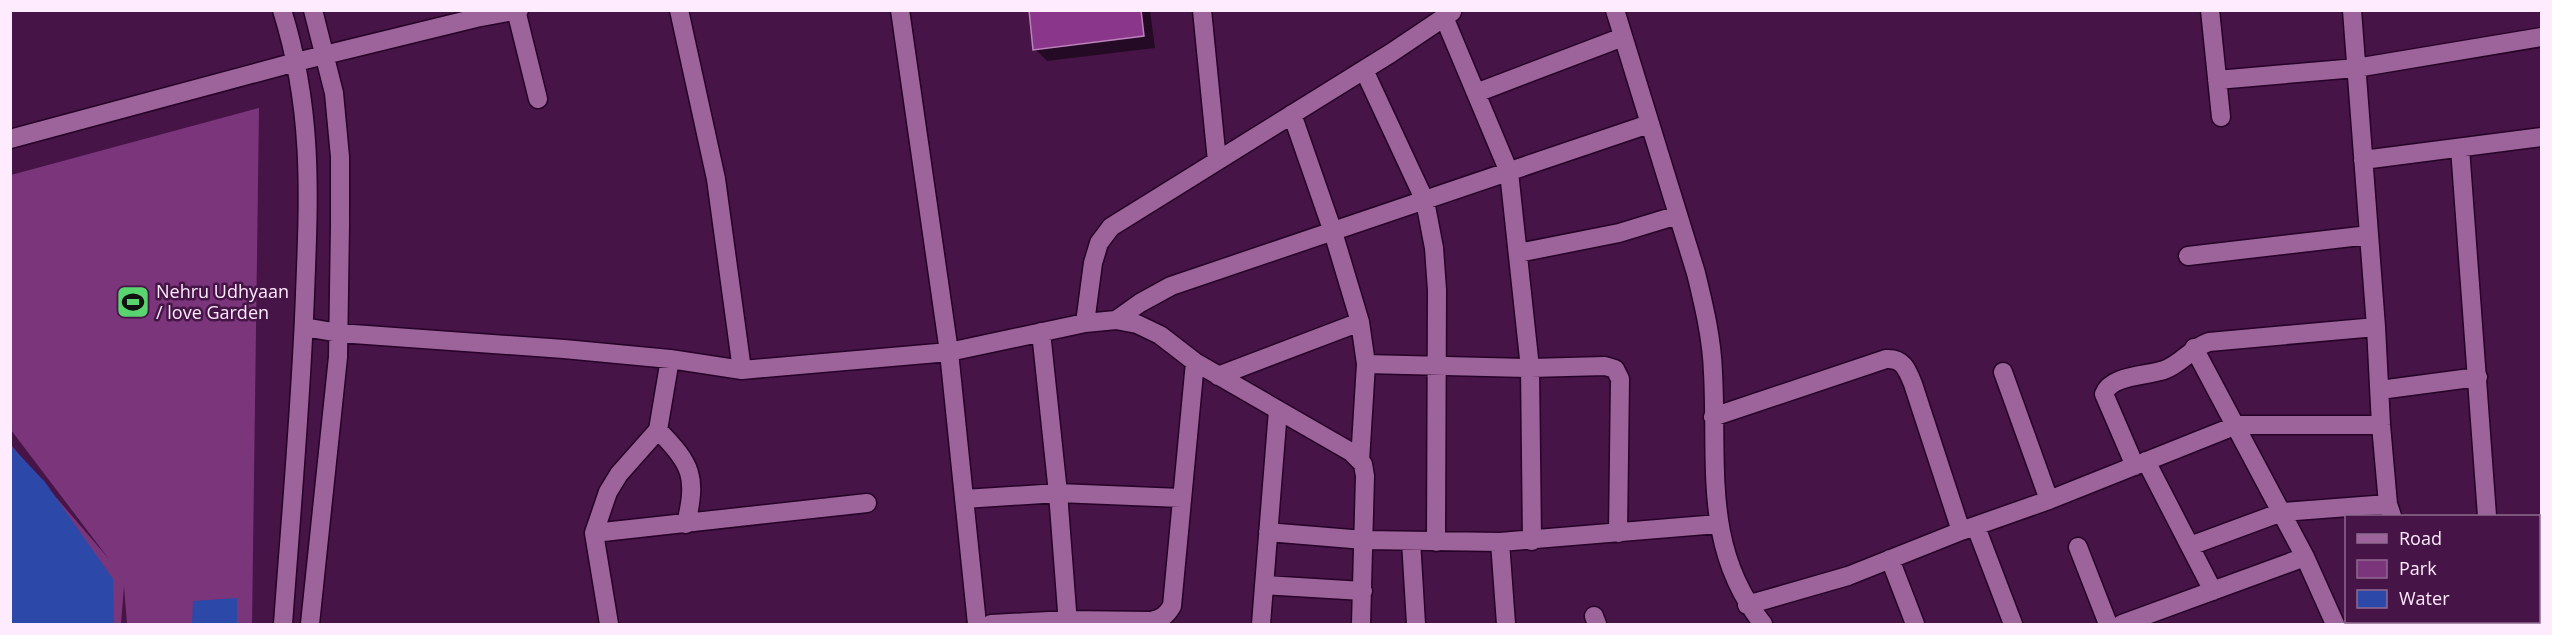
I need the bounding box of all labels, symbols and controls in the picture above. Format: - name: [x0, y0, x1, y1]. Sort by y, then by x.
- place label: Nehru Udhyaan / love Garden: [156, 279, 289, 324]
- sports icon: Nehru Udhyaan / love Garden: [115, 284, 151, 320]
- legend: [2345, 515, 2540, 623]
- text: Road: [2399, 526, 2442, 550]
- text: Park: [2399, 556, 2437, 580]
- text: Water: [2399, 586, 2450, 610]

